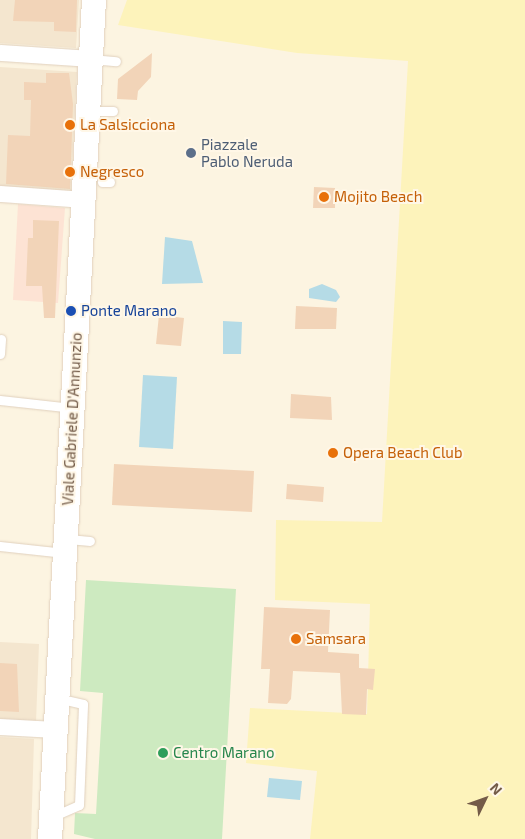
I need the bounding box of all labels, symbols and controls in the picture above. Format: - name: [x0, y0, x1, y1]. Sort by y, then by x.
- place label: La Salsicciona: [80, 116, 175, 134]
- marker: La Salsicciona: [64, 119, 76, 131]
- place label: Piazzale Pablo Neruda: [201, 135, 293, 170]
- marker: Piazzale Pablo Neruda: [185, 147, 197, 159]
- place label: Negresco: [80, 163, 144, 181]
- marker: Negresco: [64, 166, 76, 178]
- place label: Mojito Beach: [334, 188, 422, 206]
- marker: Mojito Beach: [318, 191, 330, 203]
- place label: Ponte Marano: [81, 302, 177, 320]
- marker: Ponte Marano: [65, 305, 77, 317]
- street label: Viale Gabriele D'Annunzio: [58, 332, 86, 506]
- place label: Opera Beach Club: [343, 444, 462, 462]
- marker: Opera Beach Club: [327, 447, 339, 459]
- place label: Samsara: [306, 630, 366, 648]
- marker: Samsara: [290, 633, 302, 645]
- place label: Centro Marano: [173, 744, 275, 762]
- marker: Centro Marano: [157, 747, 169, 759]
- north arrow: [460, 774, 510, 824]
- text: N: [487, 779, 506, 798]

